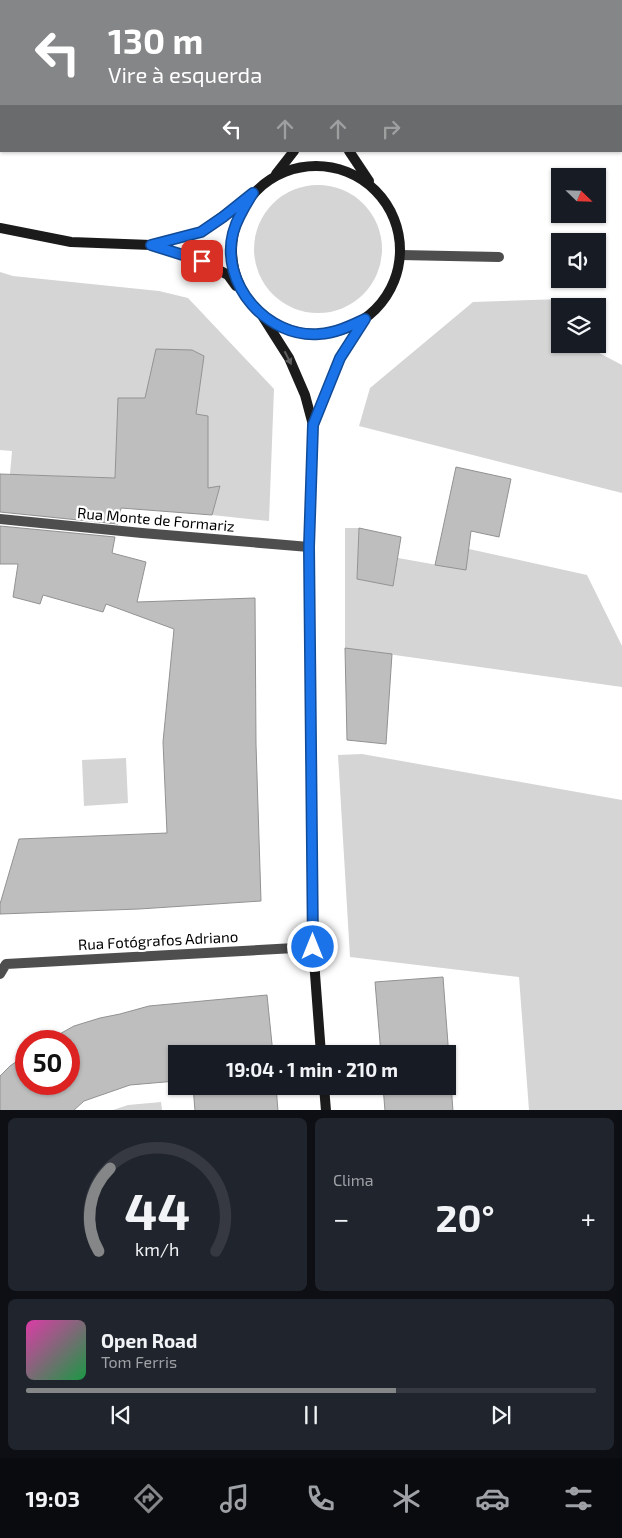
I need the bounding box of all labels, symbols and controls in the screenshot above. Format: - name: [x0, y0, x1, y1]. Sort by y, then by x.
- text: 130 m: [108, 19, 203, 61]
- icon: left: [25, 20, 90, 85]
- text: Vire à esquerda: [108, 61, 262, 87]
- icon: left: [218, 115, 246, 143]
- icon: ahead: [271, 115, 299, 143]
- icon: ahead: [324, 115, 352, 143]
- icon: right: [377, 115, 405, 143]
- north arrow: [551, 168, 606, 222]
- map controls: [551, 168, 606, 353]
- button: sound: [551, 233, 606, 288]
- pin: [181, 240, 223, 282]
- icon: arrive: [188, 247, 216, 275]
- button: layers: [551, 298, 606, 353]
- one-way arrow: [284, 351, 292, 365]
- street label: Rua Monte de Formariz: [76, 503, 236, 535]
- position arrow: [286, 920, 338, 972]
- street label: Rua Fotógrafos Adriano: [77, 927, 239, 953]
- speed limit sign: 50: [15, 1030, 80, 1095]
- text: 19:04 · 1 min · 210 m: [226, 1058, 398, 1081]
- text: Clima: [333, 1170, 374, 1189]
- text: 44: [124, 1178, 191, 1240]
- text: 20°: [435, 1194, 495, 1240]
- text: −: [333, 1201, 349, 1235]
- text: +: [581, 1201, 596, 1235]
- text: km/h: [135, 1238, 180, 1260]
- text: Open Road: [101, 1329, 197, 1352]
- text: Tom Ferris: [101, 1352, 177, 1371]
- icon: previous: [107, 1401, 135, 1429]
- icon: pause: [297, 1401, 325, 1429]
- icon: next: [487, 1401, 515, 1429]
- icon: directions: [131, 1481, 166, 1516]
- icon: music: [217, 1481, 252, 1516]
- icon: phone: [303, 1481, 338, 1516]
- icon: climate: [389, 1481, 424, 1516]
- icon: car: [475, 1481, 510, 1516]
- icon: filters: [561, 1481, 596, 1516]
- text: 19:03: [26, 1485, 80, 1511]

